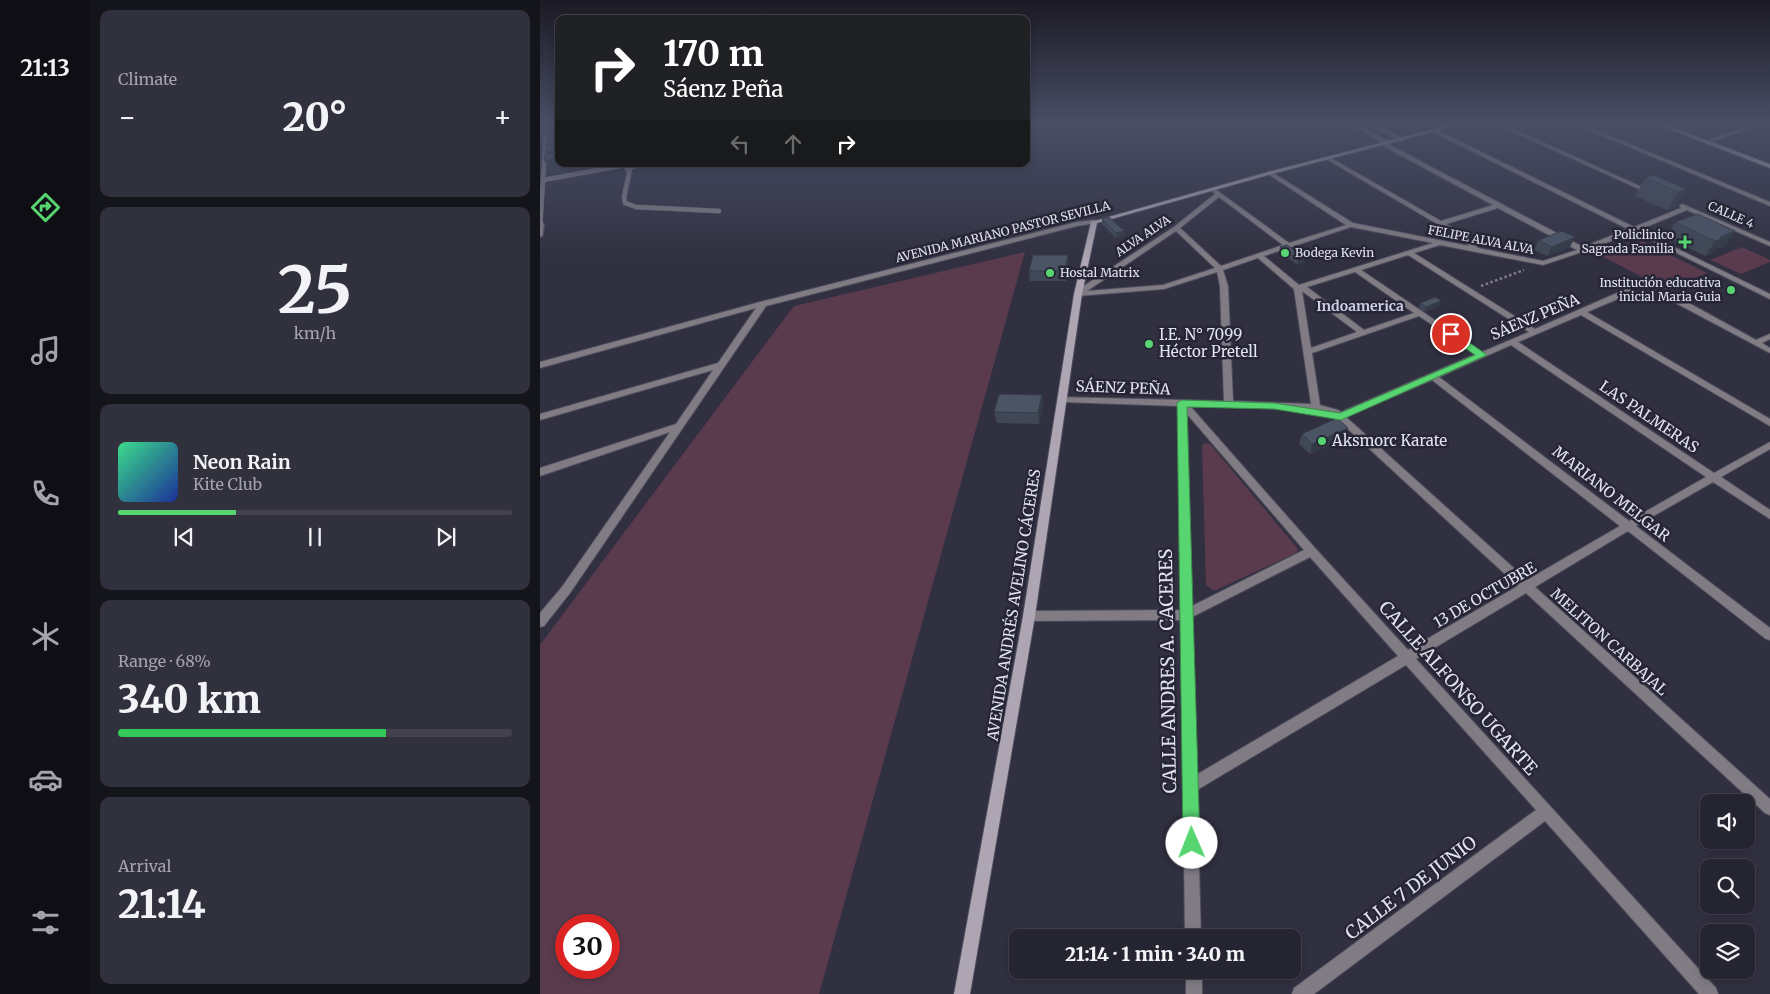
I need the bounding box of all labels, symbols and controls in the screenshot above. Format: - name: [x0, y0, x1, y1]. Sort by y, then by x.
- text: 170 m: [663, 32, 764, 76]
- icon: right: [580, 35, 645, 100]
- text: 21:13: [20, 54, 70, 82]
- text: Climate: [118, 69, 177, 89]
- text: Sáenz Peña: [663, 75, 783, 103]
- text: 20°: [283, 94, 347, 141]
- text: −: [118, 99, 137, 135]
- text: +: [493, 99, 512, 135]
- icon: left: [726, 130, 754, 158]
- icon: ahead: [779, 130, 807, 158]
- icon: right: [832, 130, 860, 158]
- icon: directions: [28, 190, 63, 225]
- street label: AVENIDA MARIANO PASTOR SEVILLA: [893, 197, 1112, 266]
- street label: CALLE 4: [1706, 198, 1757, 232]
- street label: ALVA ALVA: [1112, 211, 1174, 260]
- street label: FELIPE ALVA ALVA: [1427, 222, 1536, 257]
- place label: Policlinico Sagrada Familia: [1581, 227, 1675, 256]
- marker: Policlinico Sagrada Familia: [1678, 235, 1692, 249]
- place label: Bodega Kevin: [1295, 245, 1374, 260]
- marker: Bodega Kevin: [1279, 247, 1291, 259]
- text: 25: [278, 249, 352, 331]
- place label: Hostal Matrix: [1060, 265, 1140, 280]
- marker: Hostal Matrix: [1044, 267, 1056, 279]
- place label: Institución educativa inicial Maria Guia: [1599, 275, 1722, 304]
- marker: Institución educativa inicial Maria Guia: [1725, 284, 1737, 296]
- street label: SÁENZ PEÑA: [1487, 288, 1583, 344]
- district label: Indoamerica: [1316, 297, 1404, 315]
- pin: [1430, 313, 1472, 355]
- icon: arrive: [1437, 320, 1465, 348]
- text: km/h: [294, 323, 336, 343]
- place label: I.E. N° 7099 Héctor Pretell: [1159, 325, 1258, 361]
- icon: music: [28, 333, 63, 368]
- marker: I.E. N° 7099 Héctor Pretell: [1143, 338, 1155, 350]
- street label: SÁENZ PEÑA: [1075, 375, 1171, 399]
- street label: LAS PALMERAS: [1596, 376, 1703, 457]
- place label: Aksmorc Karate: [1331, 431, 1447, 450]
- marker: Aksmorc Karate: [1316, 435, 1328, 447]
- street label: MARIANO MELGAR: [1549, 442, 1674, 546]
- text: Neon Rain: [193, 450, 291, 474]
- street label: AVENIDA ANDRÉS AVELINO CÁCERES: [981, 467, 1044, 743]
- text: Kite Club: [193, 474, 262, 494]
- icon: phone: [28, 476, 63, 511]
- icon: previous: [170, 523, 198, 551]
- icon: pause: [301, 523, 329, 551]
- icon: next: [432, 523, 460, 551]
- street label: CALLE ANDRES A. CACERES: [1154, 548, 1181, 794]
- street label: 13 DE OCTUBRE: [1430, 557, 1540, 632]
- street label: MELITON CARBAJAL: [1547, 584, 1672, 700]
- street label: CALLE ALFONSO UGARTE: [1374, 596, 1543, 780]
- icon: climate: [28, 619, 63, 654]
- text: Range · 68%: [118, 651, 211, 671]
- text: 340 km: [118, 676, 261, 723]
- icon: car: [28, 762, 63, 797]
- map controls: [1700, 794, 1755, 979]
- button: sound: [1700, 794, 1755, 849]
- position arrow: [1165, 816, 1217, 868]
- street label: CALLE 7 DE JUNIO: [1340, 831, 1481, 945]
- text: Arrival: [118, 856, 171, 876]
- button: search: [1700, 859, 1755, 914]
- text: 21:14: [118, 881, 206, 928]
- icon: filters: [28, 905, 63, 940]
- speed limit sign: 30: [555, 914, 620, 979]
- button: layers: [1700, 924, 1755, 979]
- text: 21:14 · 1 min · 340 m: [1065, 942, 1245, 966]

